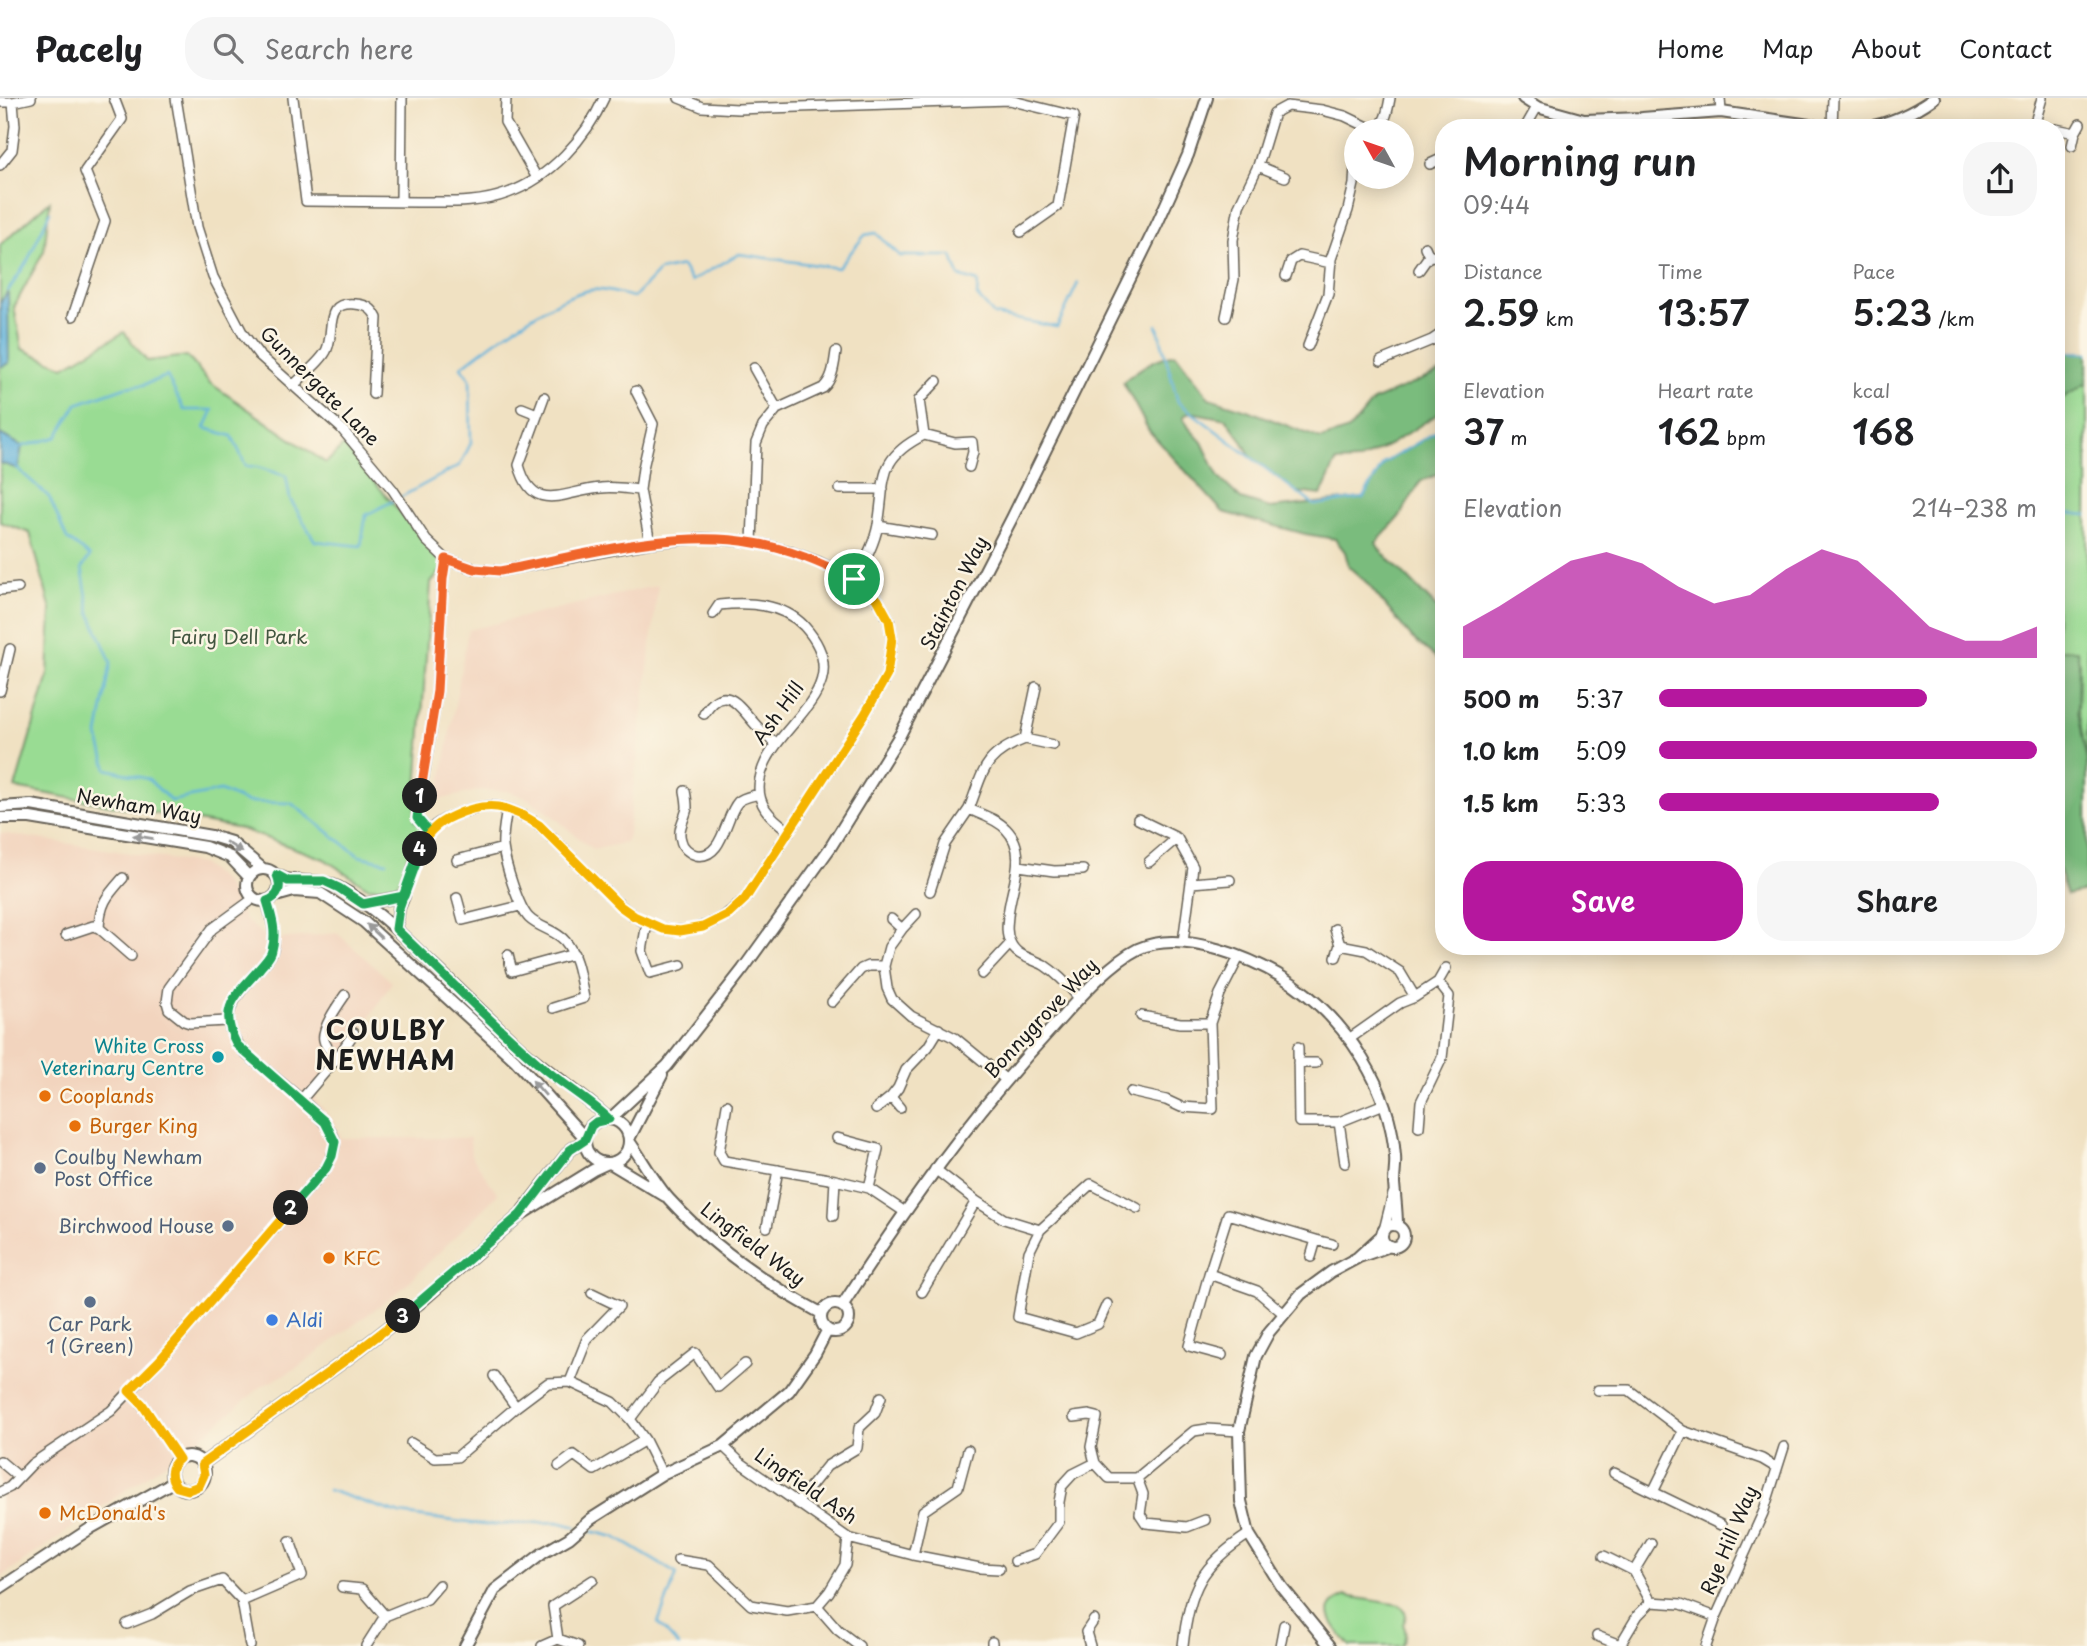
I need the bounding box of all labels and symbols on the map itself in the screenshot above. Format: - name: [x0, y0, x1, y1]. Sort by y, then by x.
- north arrow: [1344, 119, 1414, 189]
- street label: Gunnergate Lane: [254, 319, 387, 452]
- street label: Stainton Way: [912, 531, 994, 655]
- pin: [824, 549, 884, 609]
- park label: Fairy Dell Park: [170, 622, 308, 650]
- street label: Ash Hill: [745, 675, 810, 750]
- pin: 1: [402, 778, 438, 814]
- street label: Newham Way: [75, 780, 204, 830]
- one-way arrow: [132, 831, 154, 842]
- pin: 4: [402, 832, 438, 866]
- one-way arrow: [225, 840, 244, 853]
- one-way arrow: [366, 924, 383, 940]
- street label: Bonnygrove Way: [977, 951, 1103, 1084]
- district label: COULBY NEWHAM: [315, 1010, 457, 1079]
- place label: White Cross Veterinary Centre: [40, 1031, 204, 1081]
- marker: White Cross Veterinary Centre: [210, 1049, 226, 1065]
- one-way arrow: [532, 1079, 547, 1096]
- place label: Cooplands: [59, 1081, 154, 1109]
- marker: Cooplands: [37, 1088, 53, 1104]
- place label: Burger King: [89, 1111, 198, 1139]
- marker: Burger King: [67, 1118, 83, 1134]
- place label: Coulby Newham Post Office: [54, 1142, 203, 1192]
- marker: Coulby Newham Post Office: [32, 1160, 48, 1176]
- pin: 2: [274, 1190, 308, 1226]
- street label: Lingfield Way: [695, 1194, 812, 1292]
- place label: Birchwood House: [58, 1211, 214, 1239]
- marker: Birchwood House: [220, 1218, 236, 1234]
- place label: KFC: [343, 1243, 381, 1271]
- marker: KFC: [321, 1250, 337, 1266]
- marker: Car Park 1 (Green): [82, 1294, 98, 1310]
- pin: 3: [386, 1298, 420, 1334]
- place label: Aldi: [286, 1305, 323, 1333]
- place label: Car Park 1 (Green): [46, 1309, 134, 1359]
- marker: Aldi: [264, 1312, 280, 1328]
- street label: Lingfield Ash: [750, 1440, 864, 1530]
- street label: Rye Hill Way: [1692, 1481, 1764, 1599]
- place label: McDonald's: [59, 1498, 166, 1526]
- marker: McDonald's: [37, 1505, 53, 1521]

